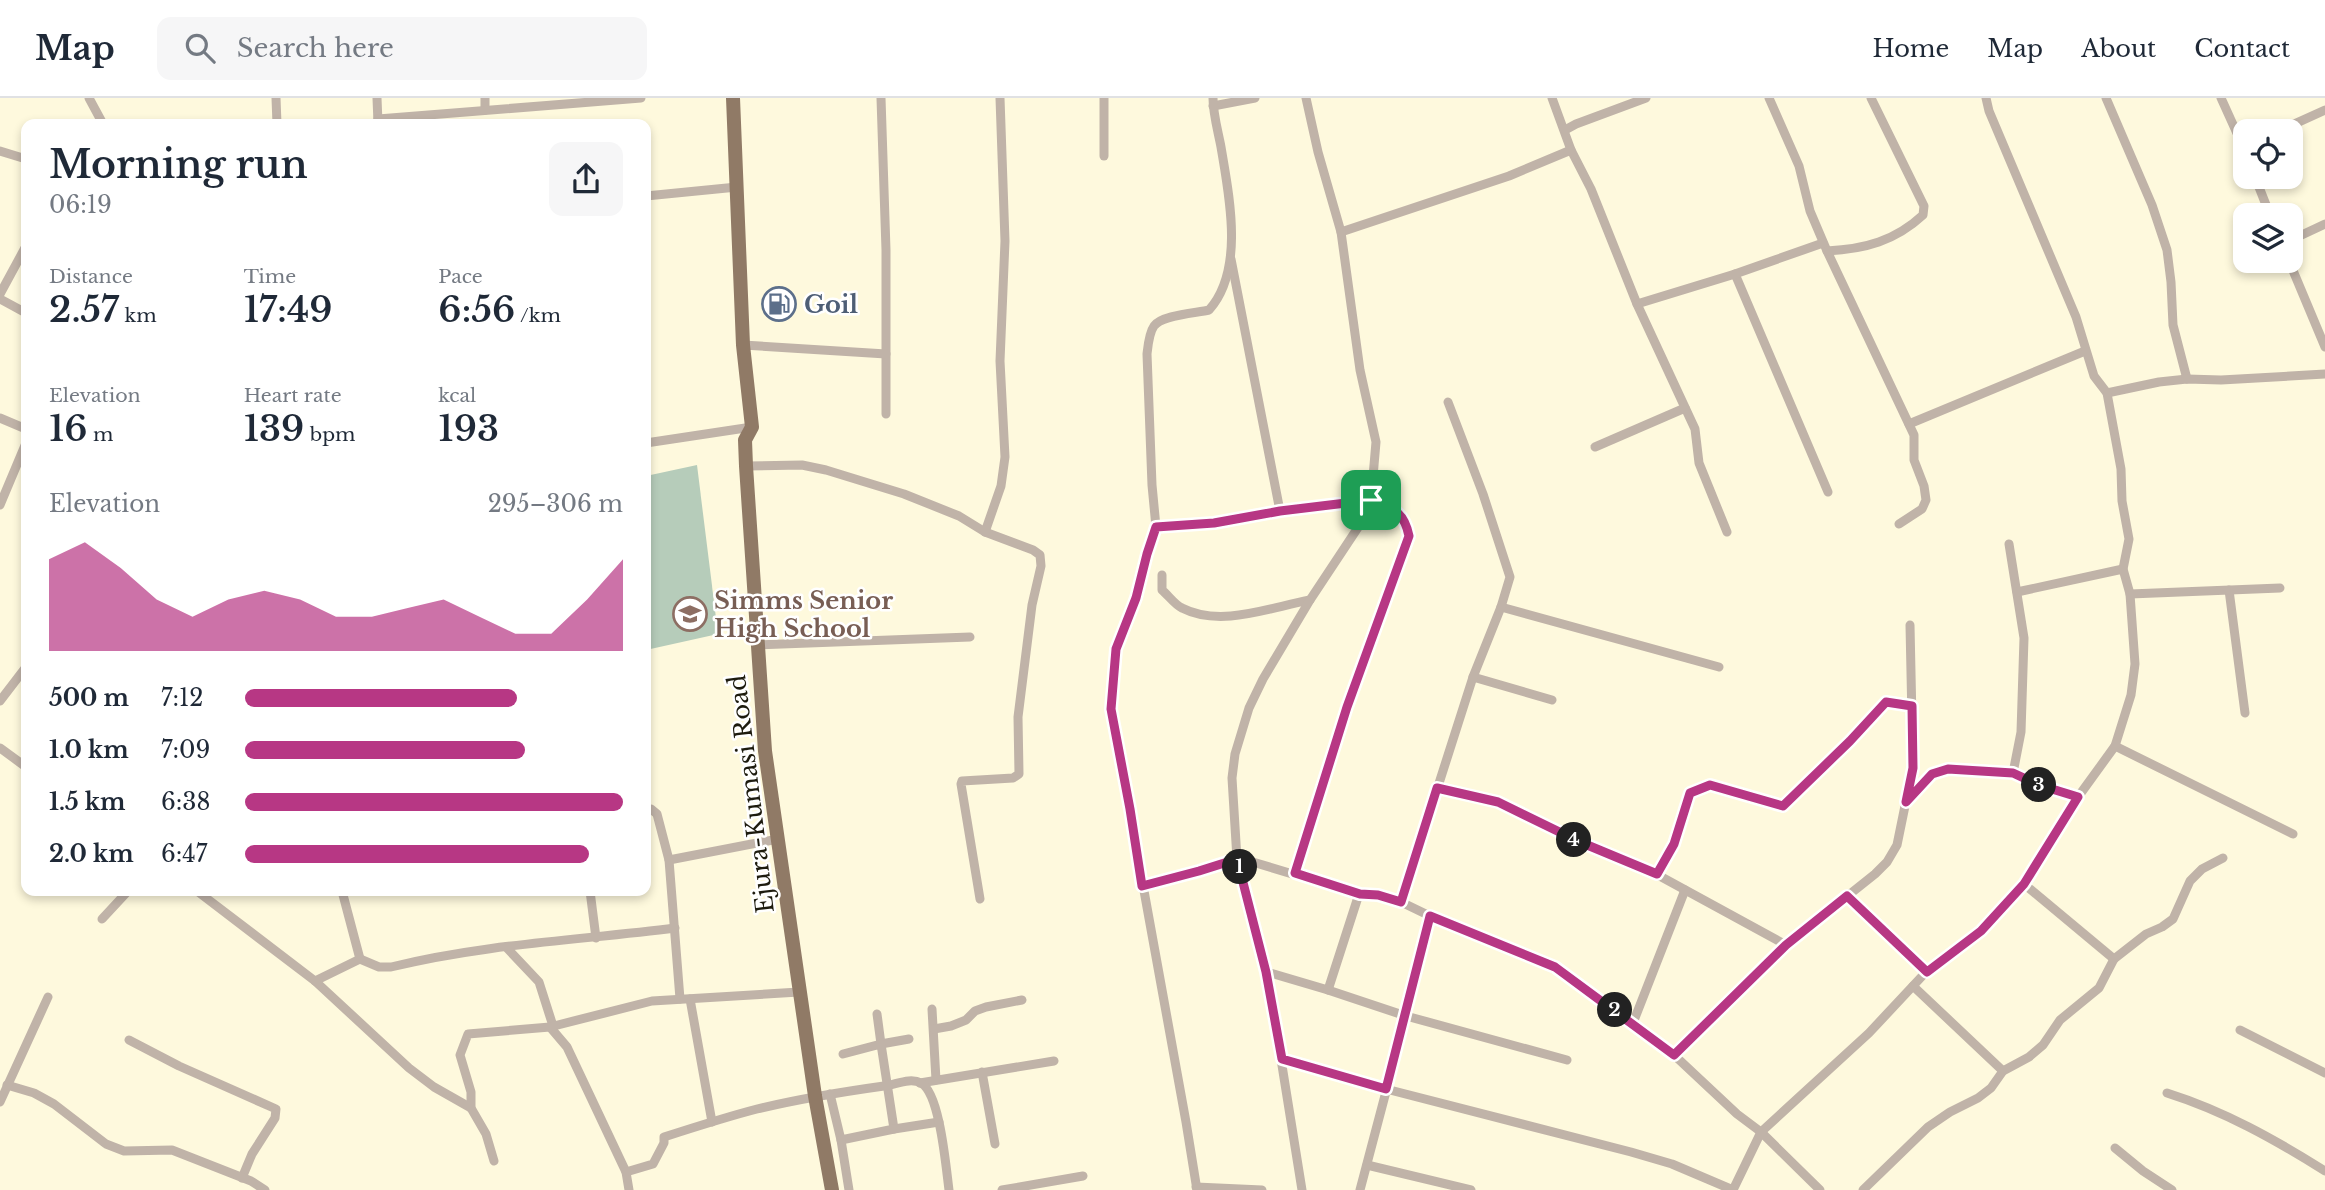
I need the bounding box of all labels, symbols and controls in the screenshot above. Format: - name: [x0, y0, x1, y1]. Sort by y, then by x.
- search box: [157, 17, 647, 80]
- text: Map: [35, 28, 115, 69]
- icon: search: [181, 29, 219, 67]
- text: Search here: [237, 32, 394, 64]
- text: Home: [1873, 34, 1949, 63]
- text: Map: [1987, 34, 2043, 63]
- text: About: [2081, 34, 2156, 63]
- text: Contact: [2194, 34, 2290, 63]
- map controls: [2233, 119, 2303, 273]
- button: locate: [2233, 119, 2303, 189]
- text: Morning run: [49, 141, 308, 188]
- button: share: [549, 142, 623, 216]
- text: 06:19: [49, 191, 112, 219]
- button: layers: [2233, 203, 2303, 273]
- text: Distance: [49, 265, 133, 288]
- text: Time: [244, 265, 296, 288]
- text: Pace: [438, 265, 483, 288]
- fuel station icon: Goil: [760, 285, 798, 323]
- text: 2.57: [49, 288, 119, 331]
- text: 17:49: [244, 288, 333, 331]
- text: 6:56: [438, 288, 515, 331]
- place label: Goil: [804, 290, 859, 319]
- text: km: [119, 304, 157, 327]
- text: /km: [515, 304, 561, 327]
- text: Elevation: [49, 384, 141, 407]
- text: Heart rate: [244, 384, 342, 407]
- text: kcal: [438, 384, 476, 407]
- text: 16: [49, 407, 88, 450]
- text: 139: [244, 407, 304, 450]
- text: 193: [438, 407, 499, 450]
- text: m: [88, 423, 113, 446]
- text: bpm: [304, 423, 355, 446]
- pin: [1341, 470, 1401, 530]
- icon: arrive: [1352, 481, 1390, 519]
- text: Elevation: [49, 490, 160, 518]
- text: 295–306 m: [488, 490, 623, 518]
- place label: Simms Senior High School: [714, 586, 893, 643]
- school or university icon: Simms Senior High School: [671, 595, 709, 633]
- street label: Ejura-Kumasi Road: [722, 673, 780, 915]
- text: 500 m: [49, 684, 129, 712]
- text: 7:12: [161, 684, 204, 712]
- text: 1.0 km: [49, 736, 129, 764]
- text: 7:09: [161, 736, 210, 764]
- pin: 3: [2022, 768, 2056, 802]
- text: 3: [2032, 773, 2045, 796]
- text: 1.5 km: [49, 788, 126, 816]
- text: 6:38: [161, 788, 210, 816]
- pin: 4: [1556, 822, 1592, 858]
- text: 4: [1567, 828, 1580, 851]
- text: 2.0 km: [49, 840, 134, 868]
- text: 6:47: [161, 840, 207, 868]
- pin: 1: [1222, 850, 1258, 884]
- text: 1: [1235, 855, 1244, 878]
- pin: 2: [1598, 992, 1632, 1028]
- text: 2: [1608, 998, 1621, 1021]

